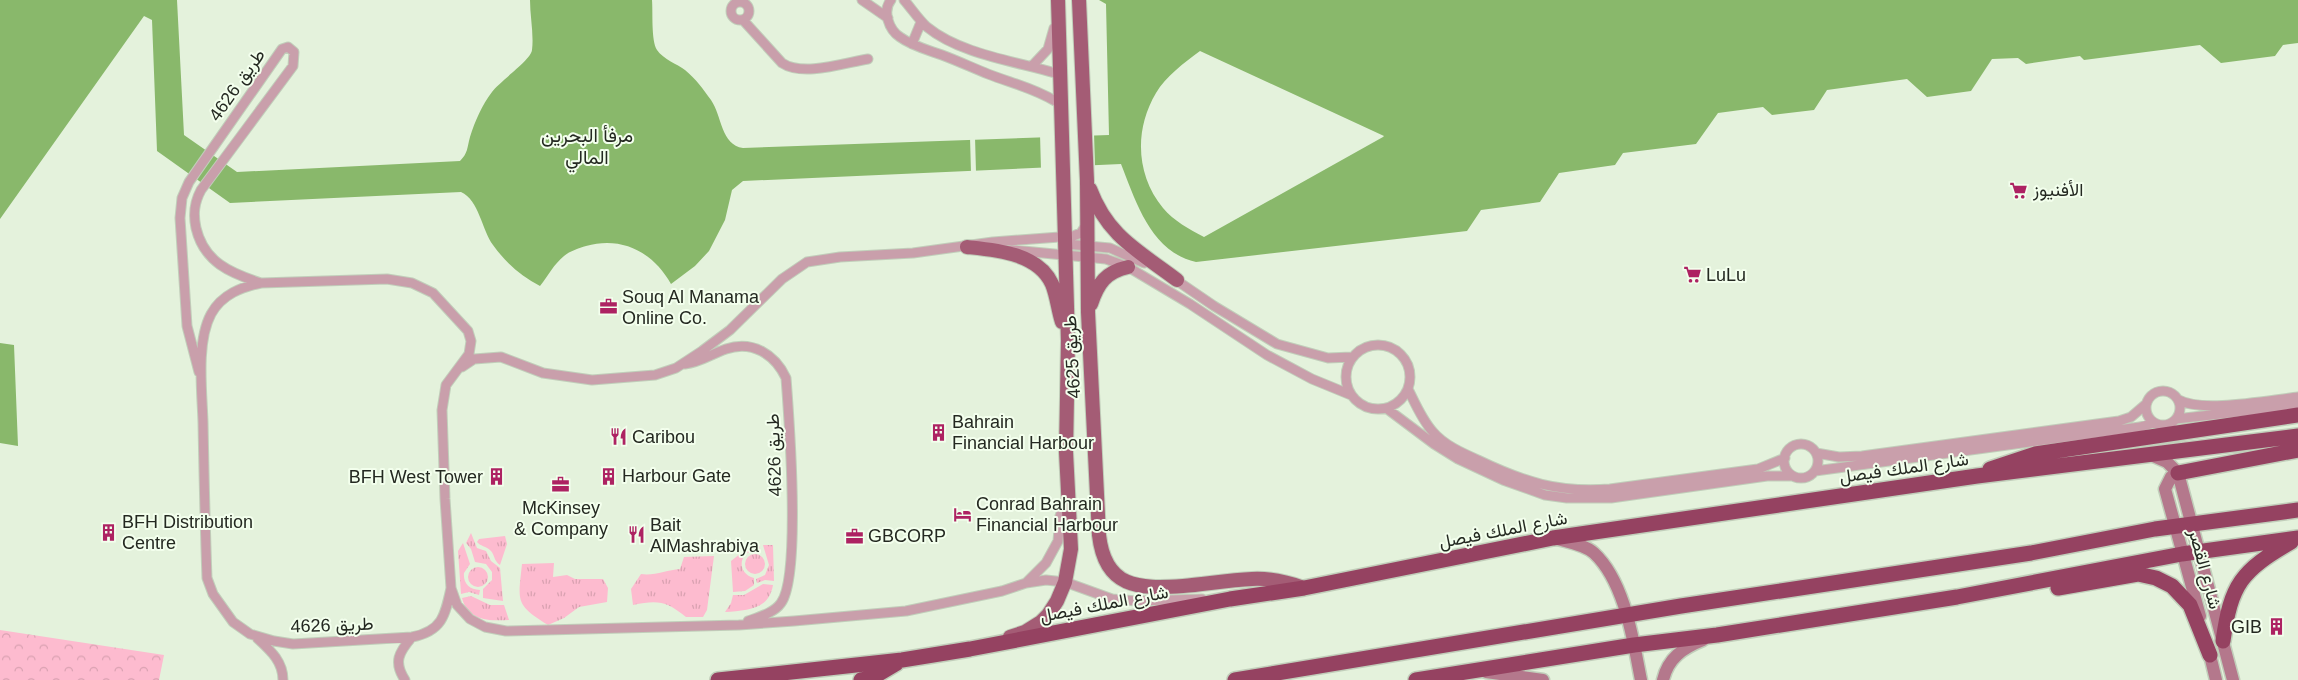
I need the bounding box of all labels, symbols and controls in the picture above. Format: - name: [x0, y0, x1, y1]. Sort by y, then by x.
- street label: طريق 4626: [205, 45, 270, 125]
- district label: مرفأ البحرين المالي: [541, 125, 633, 173]
- supermarket icon: الأفنيوز: [2009, 180, 2029, 200]
- place label: الأفنيوز: [2032, 180, 2083, 201]
- supermarket icon: LuLu: [1682, 265, 1702, 285]
- place label: LuLu: [1706, 265, 1746, 285]
- place label: Souq Al Manama Online Co.: [622, 287, 760, 328]
- office icon: Souq Al Manama Online Co.: [598, 297, 618, 317]
- street label: طريق 4625: [1060, 315, 1085, 399]
- place label: Bahrain Financial Harbour: [952, 412, 1094, 453]
- street label: طريق 4626: [763, 413, 786, 497]
- building icon: Bahrain Financial Harbour: [928, 422, 948, 442]
- restaurant icon: Caribou: [608, 427, 628, 447]
- place label: Caribou: [632, 427, 695, 447]
- street label: شارع الملك فيصل: [1838, 449, 1970, 489]
- building icon: Harbour Gate: [598, 466, 618, 486]
- place label: Harbour Gate: [622, 466, 731, 486]
- place label: BFH West Tower: [349, 467, 483, 487]
- building icon: BFH West Tower: [487, 467, 507, 487]
- office icon: McKinsey & Company: [551, 475, 571, 495]
- place label: Conrad Bahrain Financial Harbour: [976, 494, 1118, 535]
- place label: McKinsey & Company: [514, 498, 608, 539]
- hotel icon: Conrad Bahrain Financial Harbour: [952, 504, 972, 524]
- street label: شارع الملك فيصل: [1437, 508, 1569, 554]
- place label: BFH Distribution Centre: [122, 512, 253, 553]
- place label: Bait AlMashrabiya: [650, 515, 760, 556]
- building icon: BFH Distribution Centre: [98, 522, 118, 542]
- restaurant icon: Bait AlMashrabiya: [626, 525, 646, 545]
- office icon: GBCORP: [844, 526, 864, 546]
- place label: GBCORP: [868, 526, 946, 546]
- street label: شارع القصر: [2183, 526, 2225, 612]
- street label: شارع الملك فيصل: [1038, 582, 1170, 628]
- street label: طريق 4626: [290, 614, 374, 637]
- place label: GIB: [2231, 617, 2262, 637]
- building icon: GIB: [2266, 617, 2286, 637]

